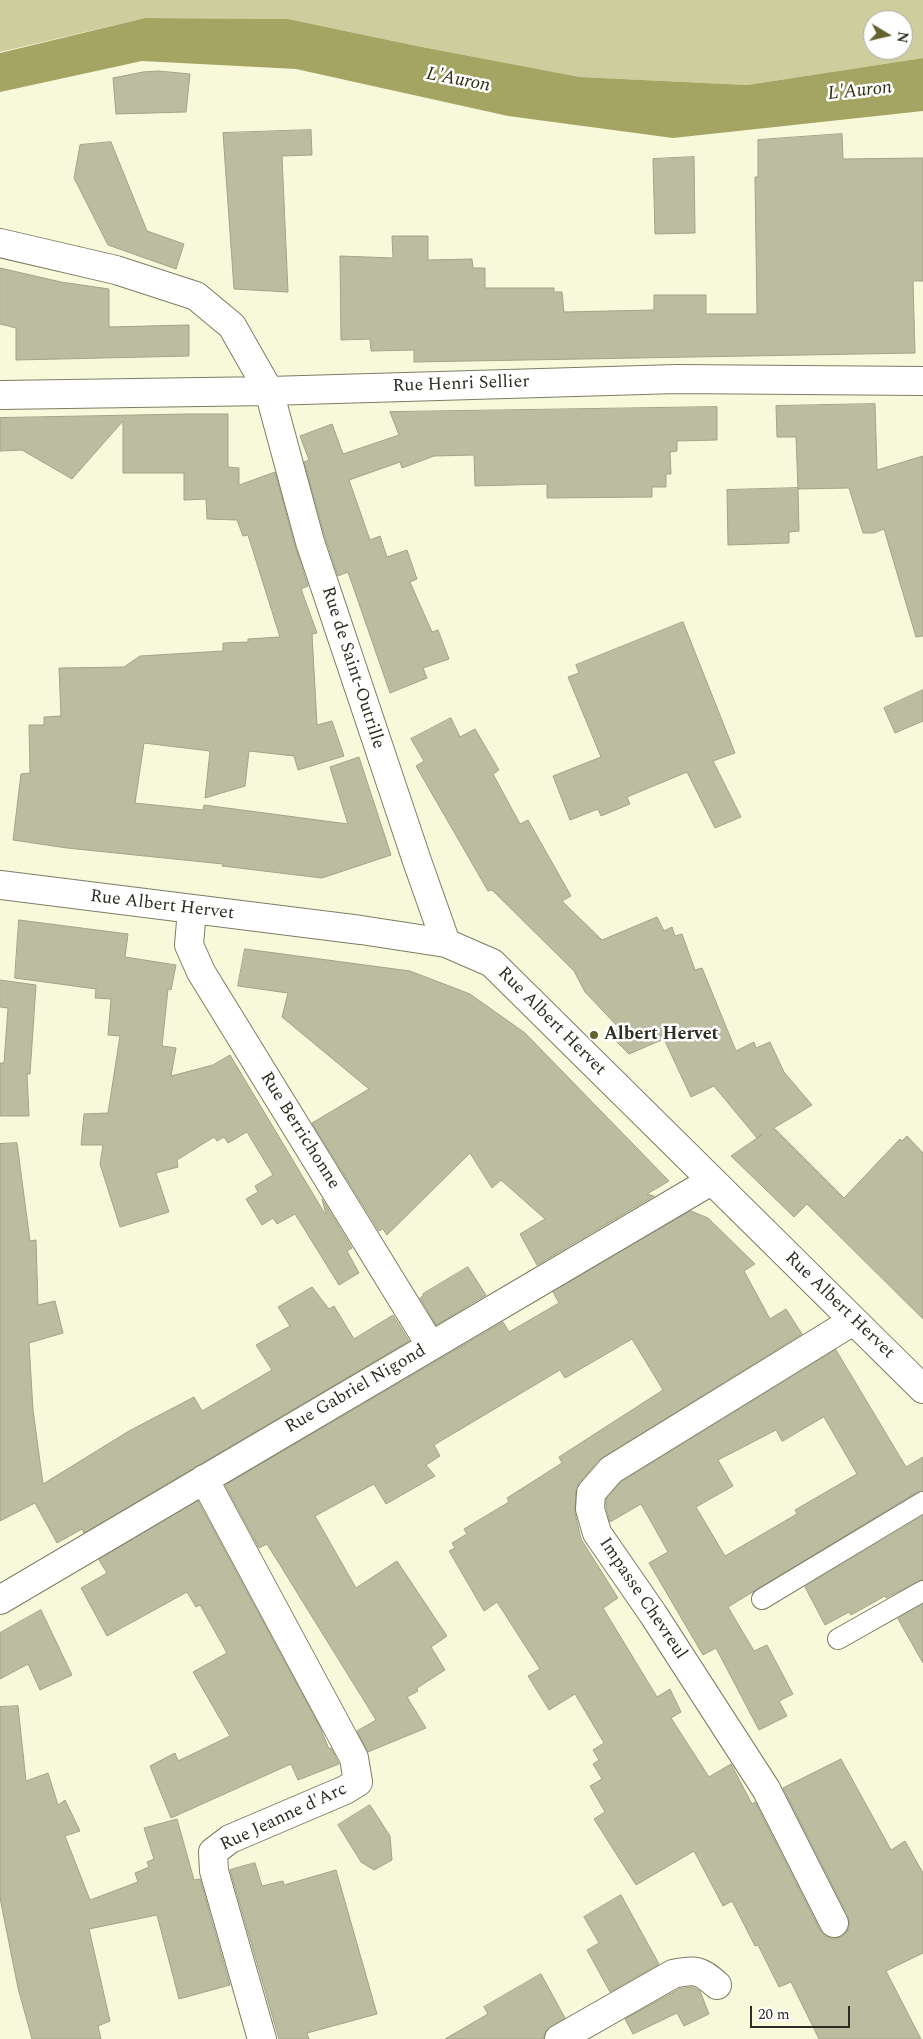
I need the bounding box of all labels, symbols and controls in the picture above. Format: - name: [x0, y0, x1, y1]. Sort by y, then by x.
- north arrow: [863, 10, 913, 60]
- text: N: [891, 30, 914, 45]
- water label: L'Auron: [424, 64, 492, 98]
- water label: L'Auron: [827, 77, 893, 107]
- street label: Rue Henri Sellier: [392, 372, 530, 398]
- street label: Rue de Saint-Outrille: [316, 584, 388, 752]
- street label: Rue Albert Hervet: [89, 886, 235, 926]
- street label: Rue Albert Hervet: [492, 963, 610, 1081]
- place label: Albert Hervet: [604, 1024, 719, 1046]
- marker: Albert Hervet: [588, 1029, 600, 1041]
- street label: Rue Berrichonne: [254, 1068, 344, 1194]
- street label: Rue Albert Hervet: [779, 1248, 899, 1364]
- street label: Rue Gabriel Nigond: [282, 1341, 430, 1439]
- street label: Impasse Chevreul: [593, 1534, 691, 1664]
- street label: Rue Jeanne d'Arc: [217, 1779, 351, 1857]
- scale bar: [753, 1996, 853, 2028]
- text: 20 m: [758, 2003, 790, 2026]

